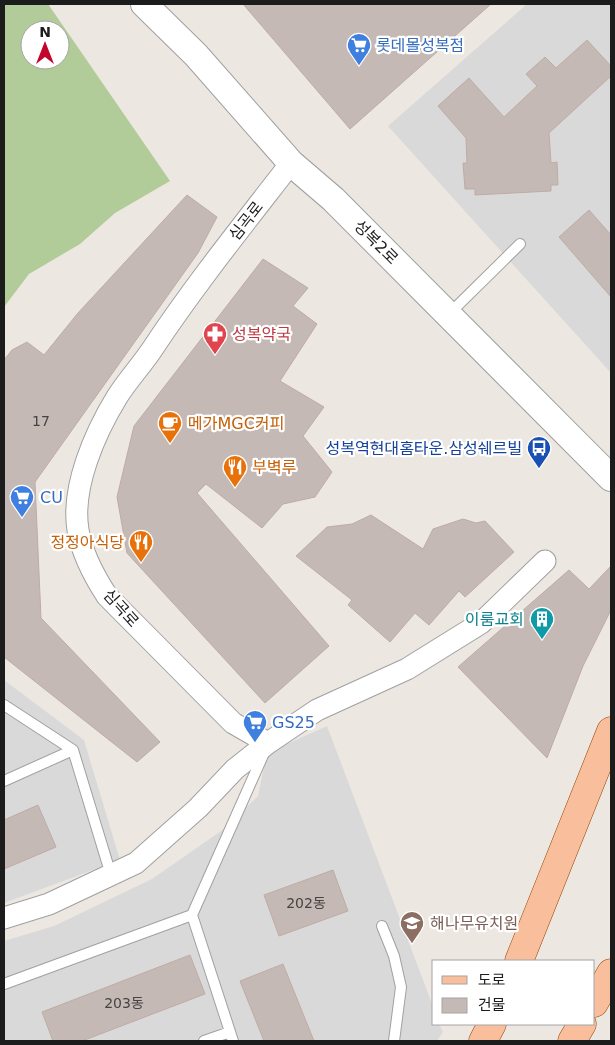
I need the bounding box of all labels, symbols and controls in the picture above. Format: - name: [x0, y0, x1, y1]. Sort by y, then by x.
- north arrow: [20, 20, 70, 70]
- text: N: [39, 24, 51, 40]
- supermarket icon: 롯데몰성복점: [346, 32, 372, 66]
- place label: 롯데몰성복점: [376, 36, 464, 55]
- street label: 심곡로: [225, 198, 267, 244]
- street label: 성복2로: [350, 216, 402, 268]
- pharmacy icon: 성복약국: [202, 321, 228, 355]
- place label: 성복약국: [232, 325, 291, 344]
- cafe icon: 메가MGC커피: [157, 410, 183, 444]
- house number: 17: [32, 413, 50, 429]
- place label: 메가MGC커피: [188, 414, 284, 433]
- bus stop icon: 성복역현대홈타운.삼성쉐르빌: [526, 435, 552, 469]
- place label: 성복역현대홈타운.삼성쉐르빌: [326, 439, 522, 458]
- restaurant icon: 부벽루: [222, 454, 248, 488]
- place label: 부벽루: [252, 458, 296, 477]
- supermarket icon: CU: [9, 484, 35, 518]
- place label: CU: [40, 488, 63, 507]
- restaurant icon: 정정아식당: [128, 529, 154, 563]
- place label: 정정아식당: [50, 533, 124, 552]
- street label: 심곡로: [99, 585, 143, 631]
- building icon: 이룸교회: [529, 606, 555, 640]
- place label: 이룸교회: [465, 610, 524, 629]
- supermarket icon: GS25: [242, 709, 268, 743]
- place label: GS25: [272, 713, 315, 732]
- house number: 202동: [286, 895, 326, 911]
- school or university icon: 해나무유치원: [399, 910, 425, 944]
- place label: 해나무유치원: [430, 914, 518, 933]
- legend: [432, 960, 595, 1025]
- text: 도로: [478, 971, 506, 989]
- house number: 203동: [104, 995, 144, 1011]
- text: 건물: [478, 996, 506, 1014]

